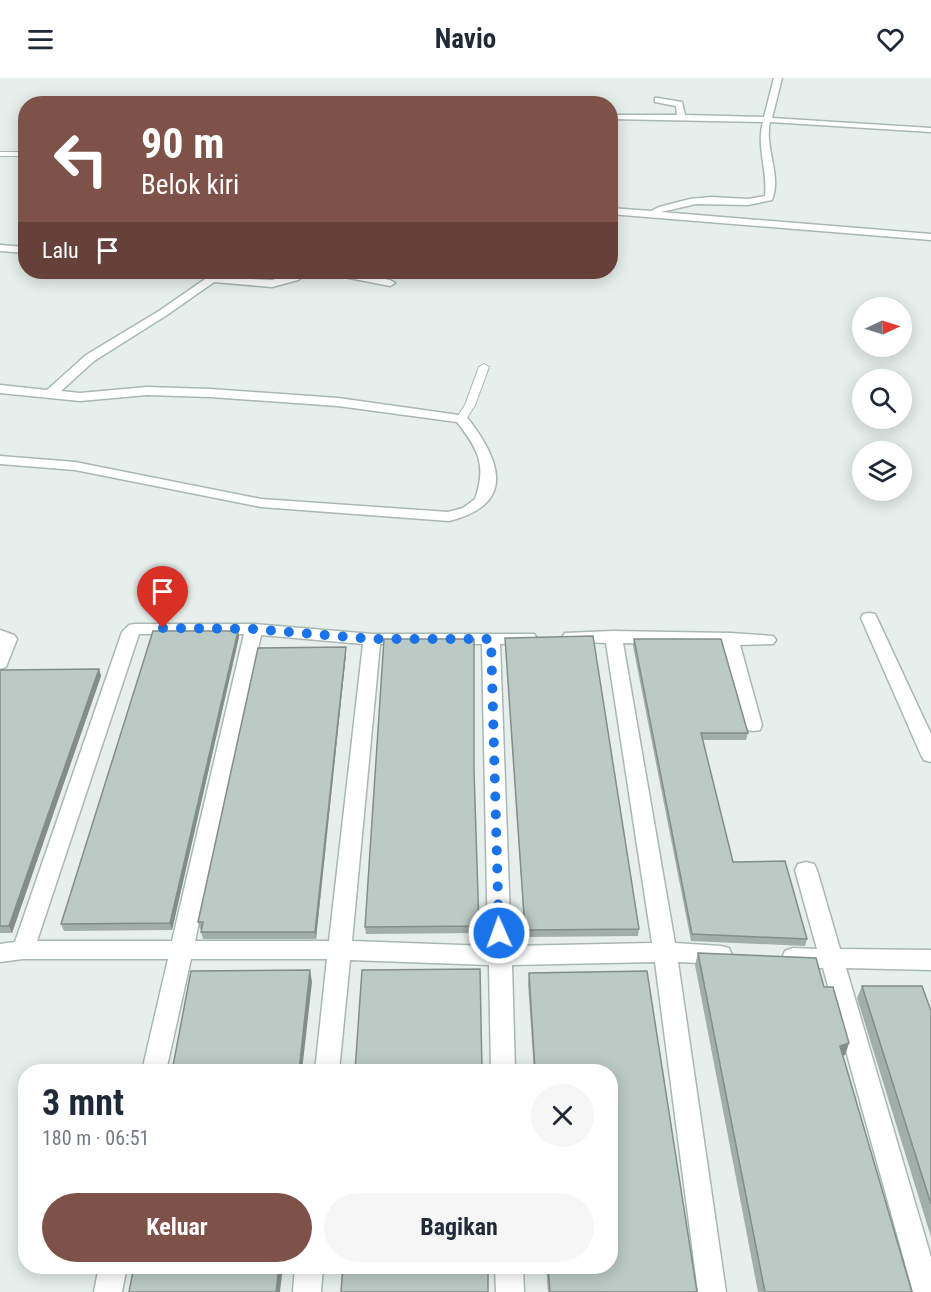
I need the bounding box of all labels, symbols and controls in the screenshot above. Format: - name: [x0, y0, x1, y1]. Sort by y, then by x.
- icon: menu: [24, 23, 57, 56]
- text: Navio: [435, 23, 496, 55]
- icon: heart: [874, 23, 907, 56]
- text: 90 m: [141, 119, 224, 168]
- icon: left: [42, 120, 120, 198]
- text: Belok kiri: [141, 169, 239, 201]
- icon: arrive: [91, 234, 124, 267]
- text: Lalu: [42, 238, 79, 263]
- north arrow: [852, 297, 912, 357]
- map controls: [852, 297, 912, 501]
- button: search: [852, 369, 912, 429]
- button: layers: [852, 441, 912, 501]
- pin: [137, 566, 188, 628]
- icon: arrive: [146, 575, 179, 608]
- position arrow: [467, 901, 531, 965]
- text: 3 mnt: [42, 1082, 124, 1124]
- button: close: [531, 1084, 594, 1147]
- text: 180 m · 06:51: [42, 1126, 149, 1150]
- button: Keluar: [42, 1193, 312, 1262]
- button: Bagikan: [324, 1193, 594, 1262]

